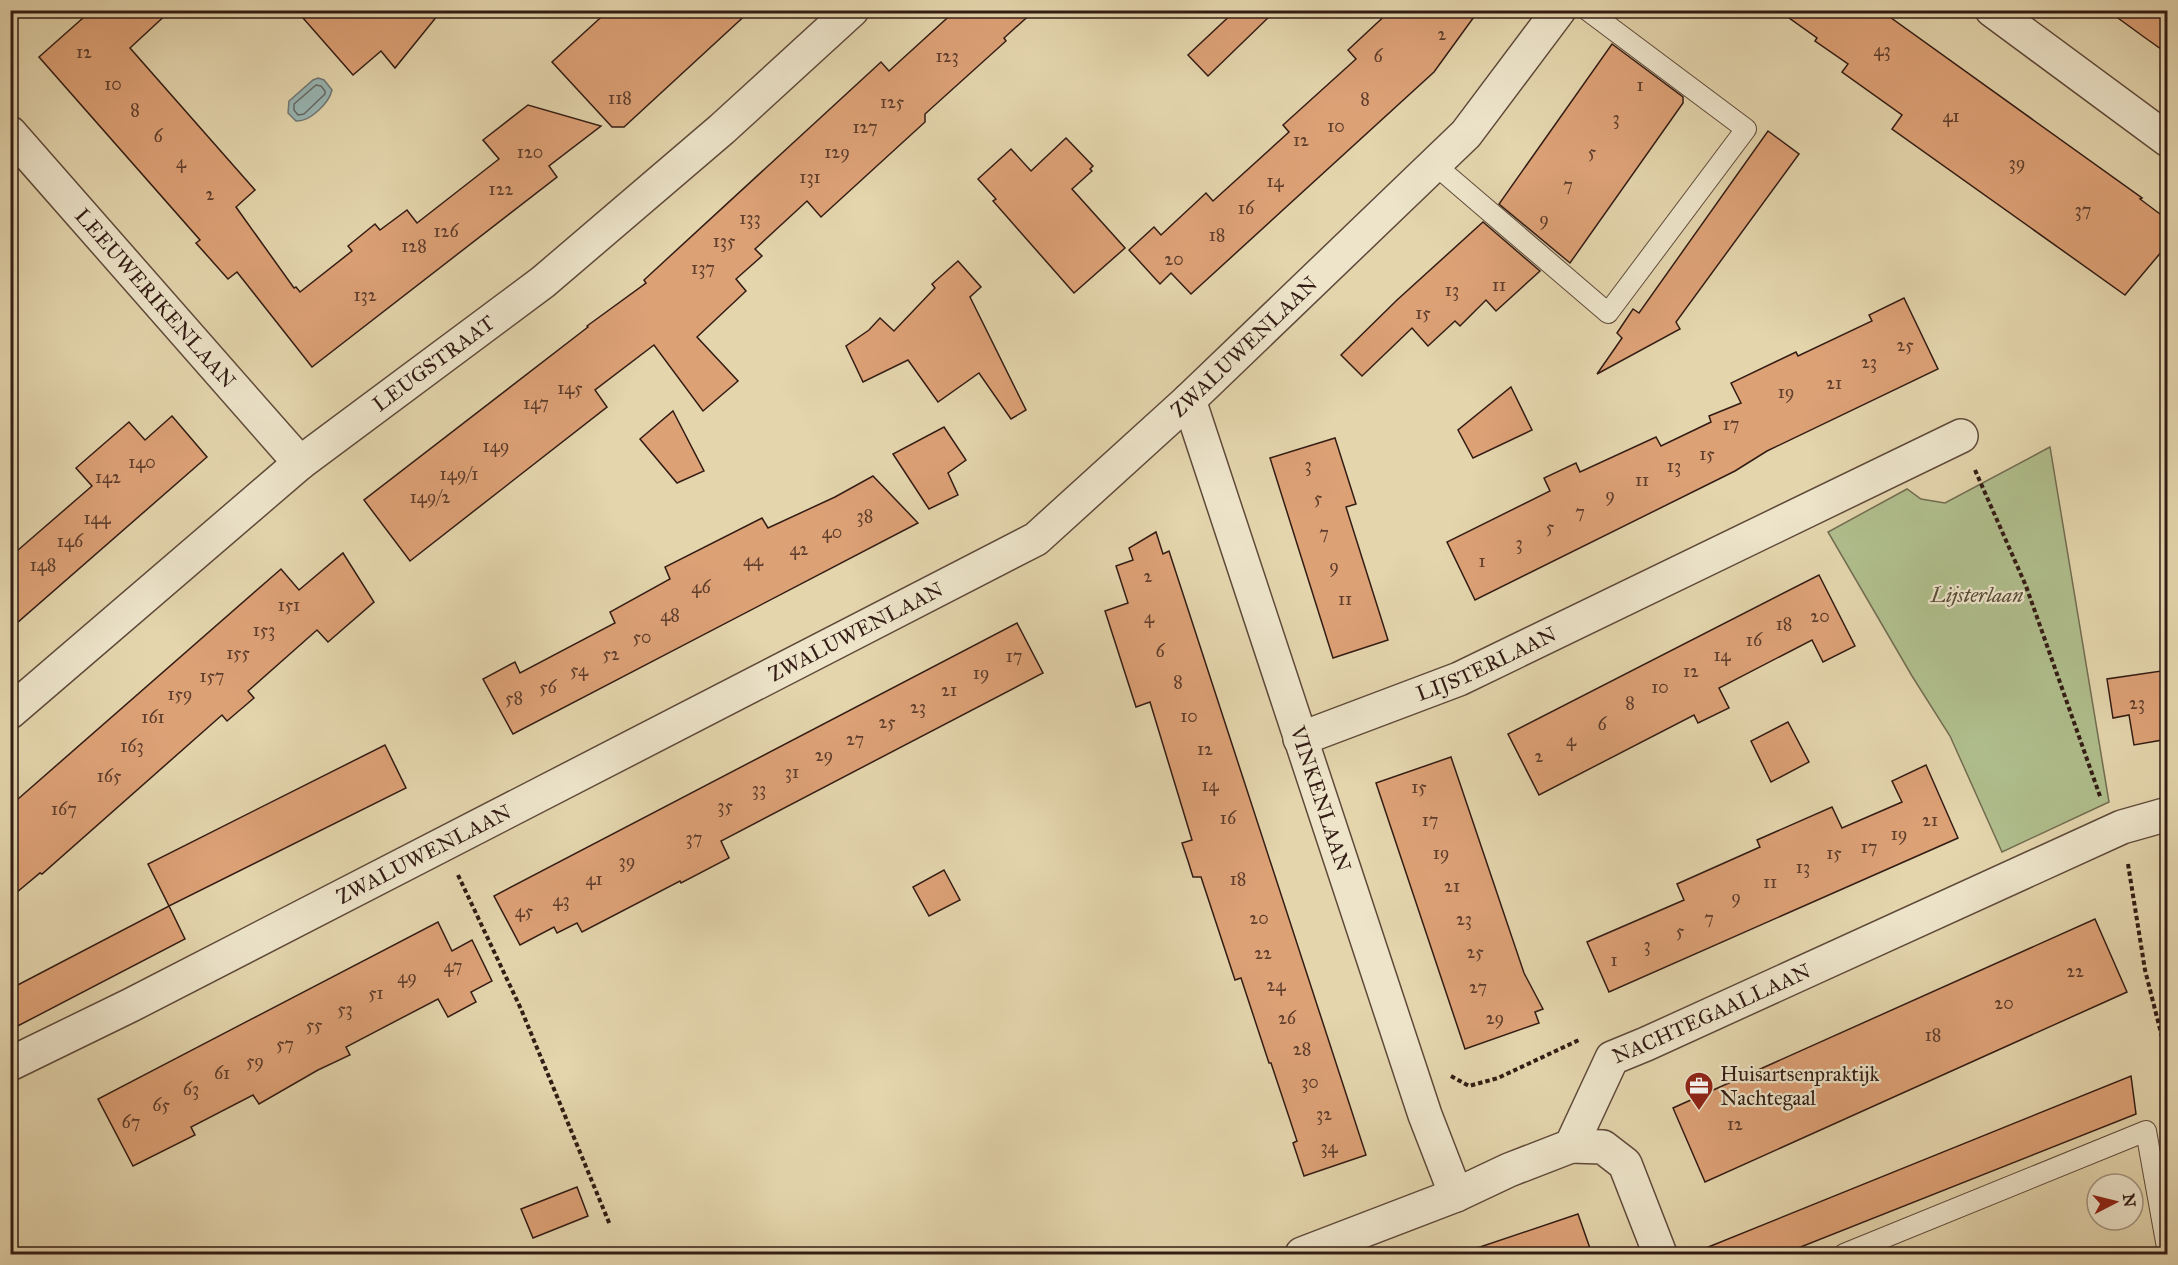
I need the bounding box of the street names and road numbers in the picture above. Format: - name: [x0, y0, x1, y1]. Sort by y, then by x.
- street label: LEEUWERIKENLAAN: [69, 203, 241, 394]
- street label: ZWALUWENLAAN: [1166, 271, 1323, 423]
- street label: LEUGSTRAAT: [368, 309, 500, 417]
- street label: ZWALUWENLAAN: [764, 576, 948, 687]
- street label: LIJSTERLAAN: [1413, 621, 1561, 707]
- street label: VINKENLAAN: [1284, 722, 1357, 875]
- street label: ZWALUWENLAAN: [332, 798, 516, 910]
- street label: NACHTEGAALLAAN: [1609, 958, 1815, 1069]

